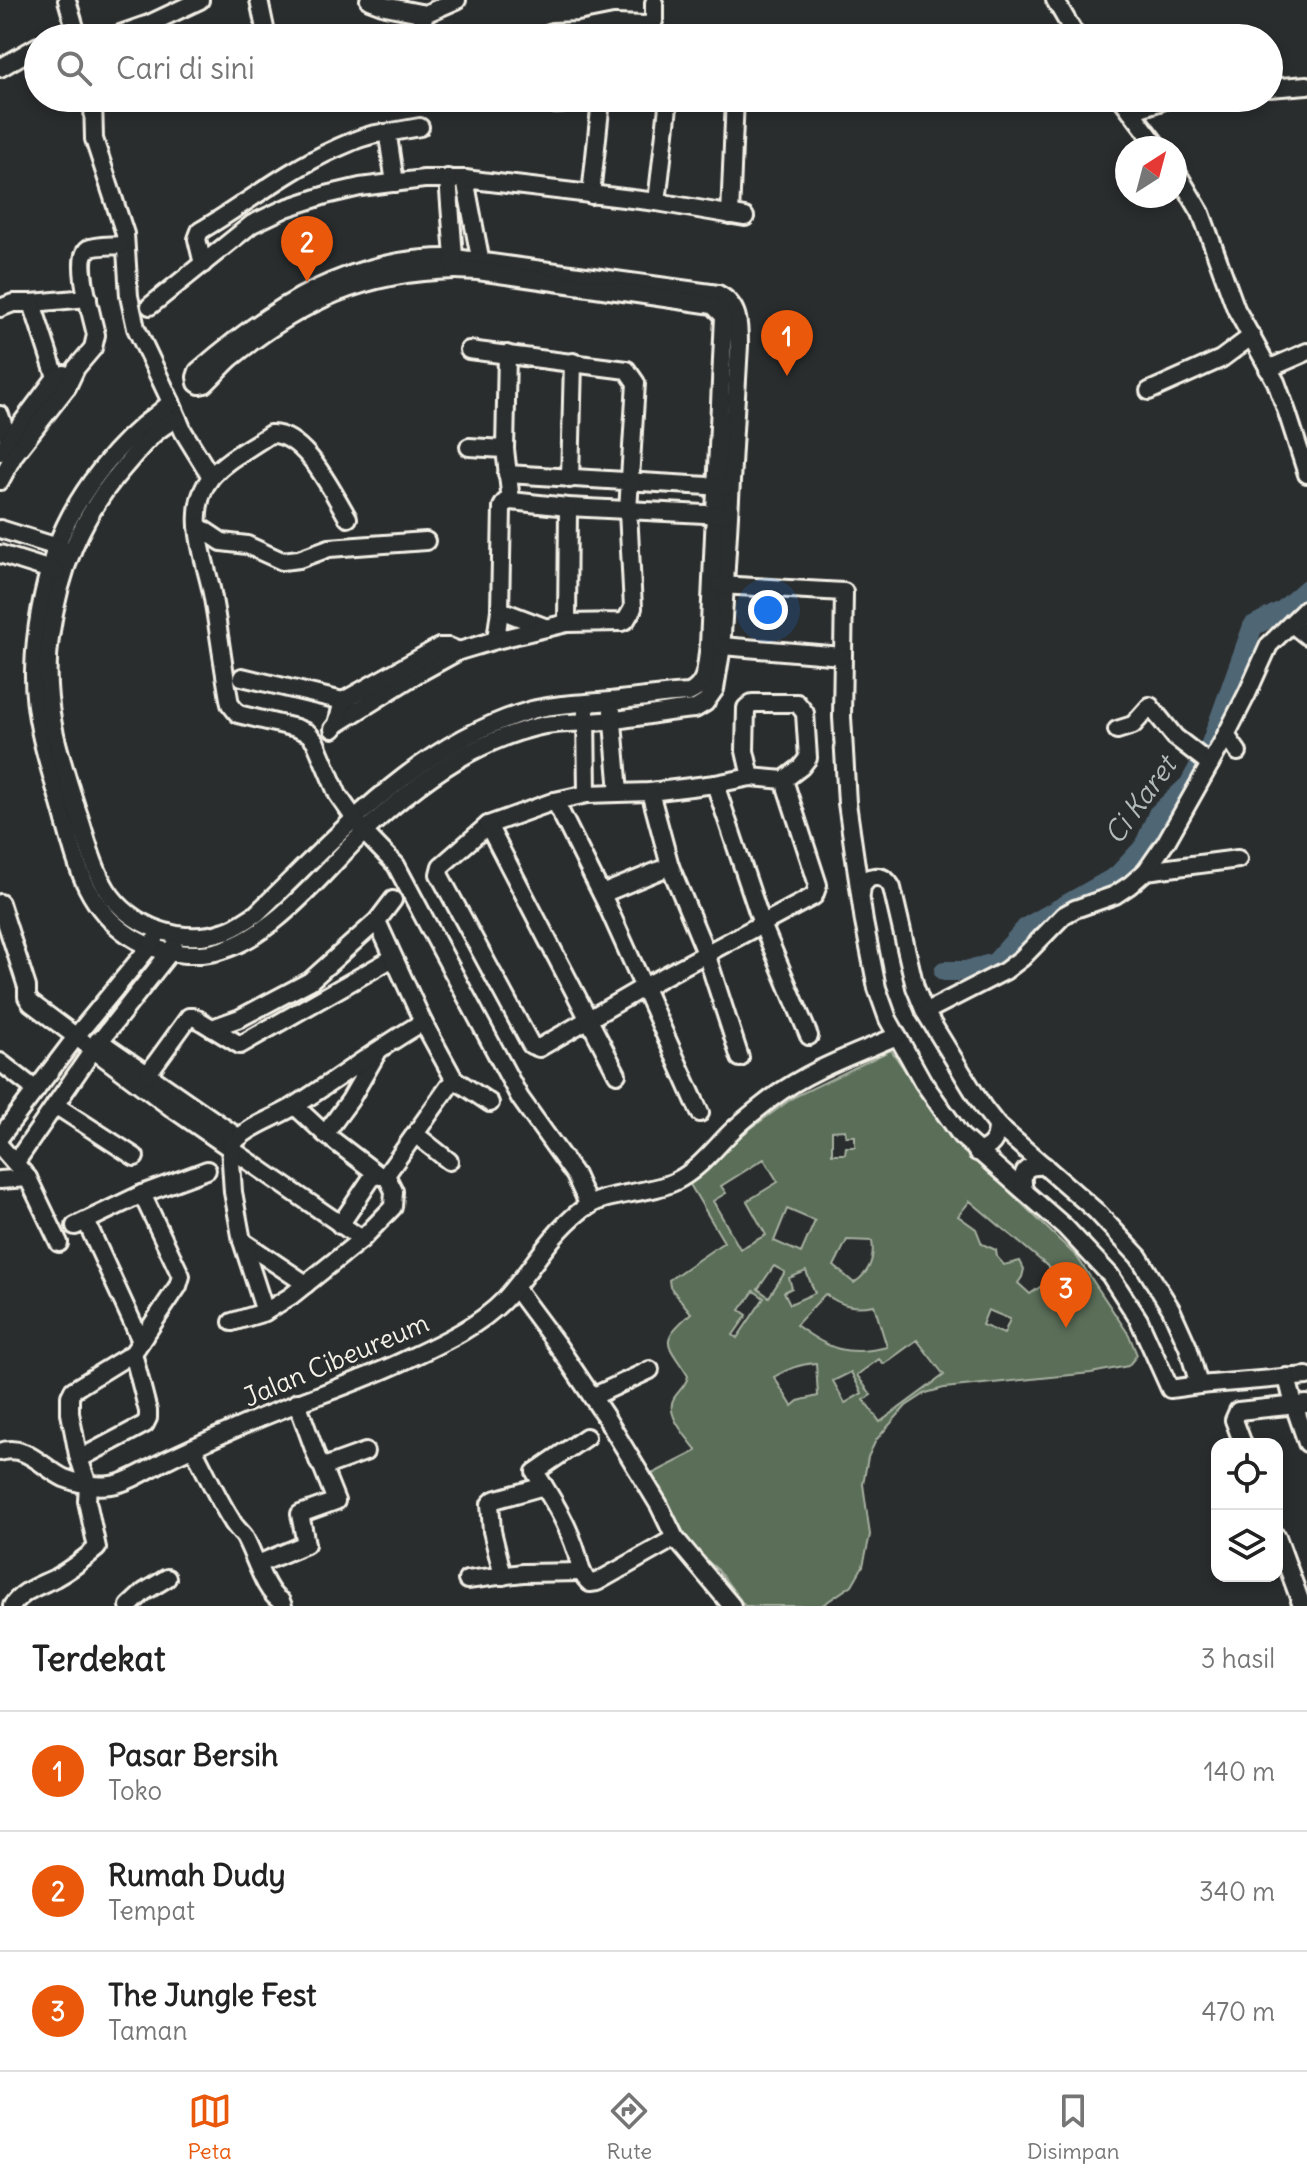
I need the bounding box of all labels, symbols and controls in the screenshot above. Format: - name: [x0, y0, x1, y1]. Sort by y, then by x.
- search box: [24, 24, 1283, 112]
- icon: search: [52, 46, 96, 90]
- text: Cari di sini: [116, 49, 255, 87]
- north arrow: [1115, 136, 1187, 208]
- pin: 2: [281, 216, 333, 282]
- pin: 1: [761, 310, 813, 376]
- your location: [748, 590, 788, 630]
- water label: Ci Karet: [1096, 746, 1186, 851]
- pin: 3: [1040, 1262, 1092, 1328]
- street label: Jalan Cibeureum: [238, 1306, 433, 1413]
- map controls: [1211, 1438, 1283, 1582]
- button: locate: [1211, 1438, 1283, 1510]
- button: layers: [1211, 1510, 1283, 1582]
- text: Terdekat: [32, 1637, 165, 1680]
- text: 3 hasil: [1201, 1642, 1275, 1675]
- text: Pasar Bersih: [108, 1736, 278, 1774]
- text: 1: [53, 1755, 63, 1788]
- text: 140 m: [1204, 1755, 1275, 1788]
- text: Toko: [108, 1774, 162, 1807]
- text: Rumah Dudy: [108, 1856, 286, 1894]
- text: 2: [51, 1875, 65, 1908]
- text: 340 m: [1199, 1875, 1275, 1908]
- text: Tempat: [108, 1894, 195, 1927]
- text: The Jungle Fest: [108, 1976, 316, 2014]
- text: 3: [51, 1995, 65, 2028]
- text: 470 m: [1201, 1995, 1275, 2028]
- text: Taman: [108, 2014, 187, 2047]
- tab: Peta: [187, 2089, 232, 2165]
- tab: Rute: [606, 2089, 652, 2165]
- tab: Disimpan: [1027, 2089, 1120, 2165]

